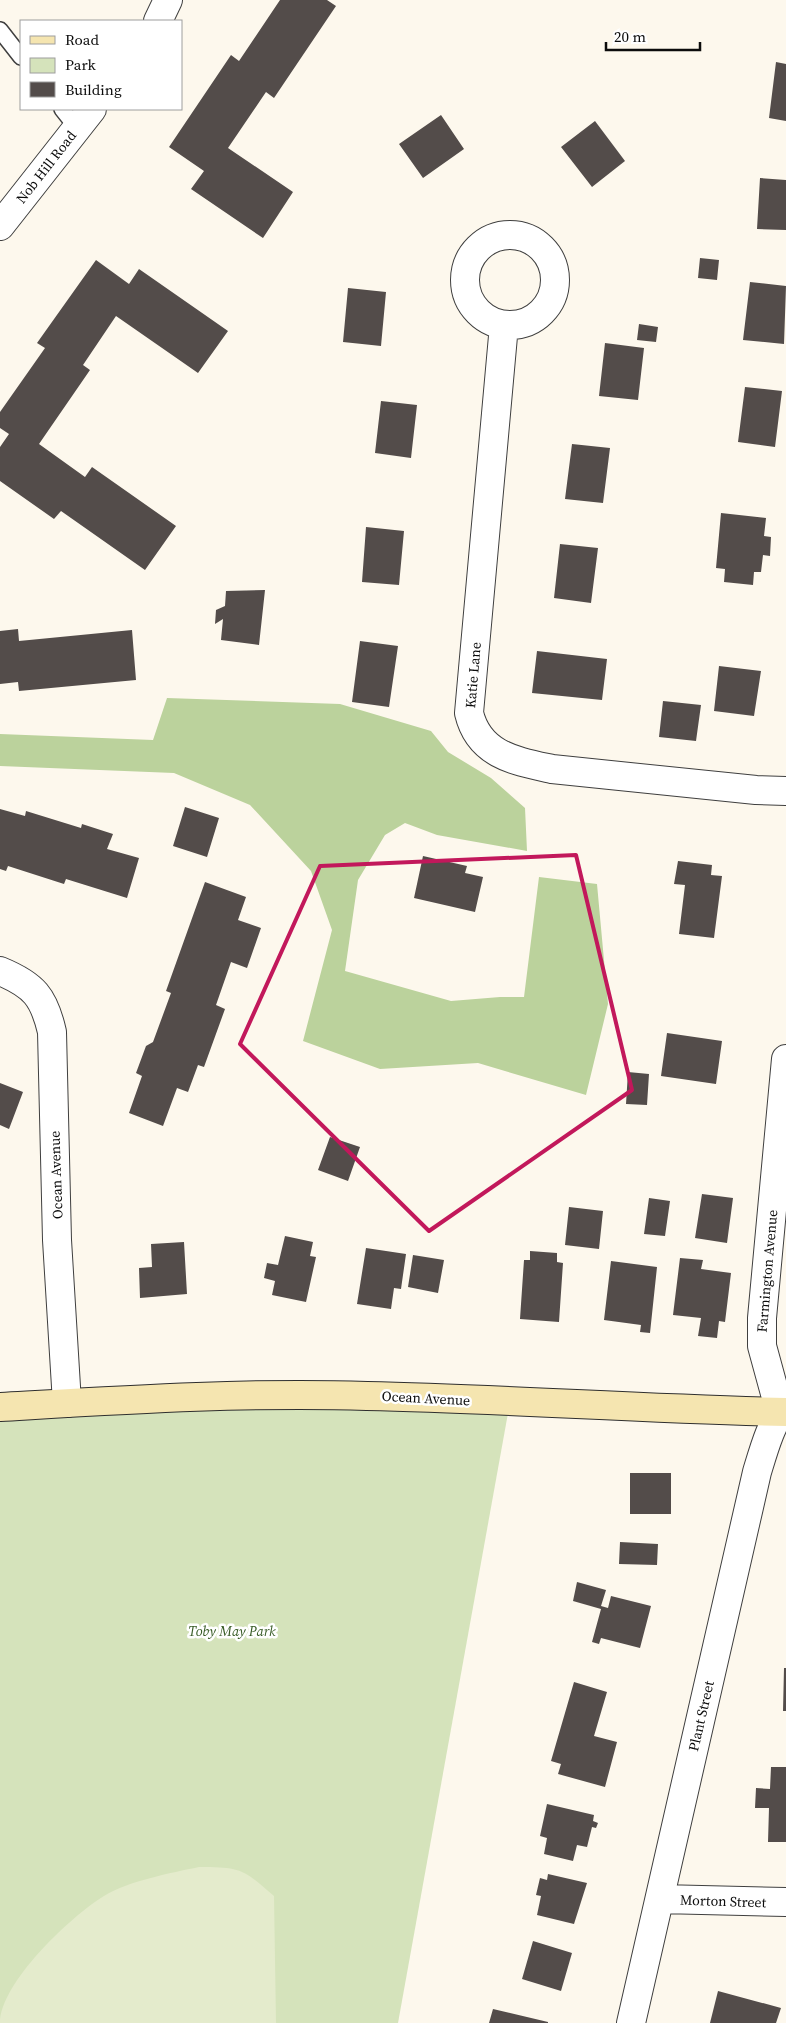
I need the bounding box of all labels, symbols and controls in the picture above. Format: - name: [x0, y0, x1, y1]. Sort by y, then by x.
- legend: [20, 20, 182, 110]
- scale bar: [606, 20, 700, 52]
- text: 20 m: [614, 26, 646, 47]
- text: Road: [65, 29, 99, 50]
- text: Park: [65, 54, 97, 75]
- text: Building: [65, 79, 122, 100]
- street label: Nob Hill Road: [11, 126, 81, 208]
- street label: Katie Lane: [460, 641, 486, 709]
- street label: Ocean Avenue: [44, 1130, 68, 1220]
- street label: Farmington Avenue: [752, 1209, 782, 1333]
- street label: Ocean Avenue: [381, 1386, 471, 1410]
- park label: Toby May Park: [188, 1621, 276, 1641]
- street label: Plant Street: [683, 1678, 719, 1753]
- street label: Morton Street: [679, 1889, 767, 1913]

